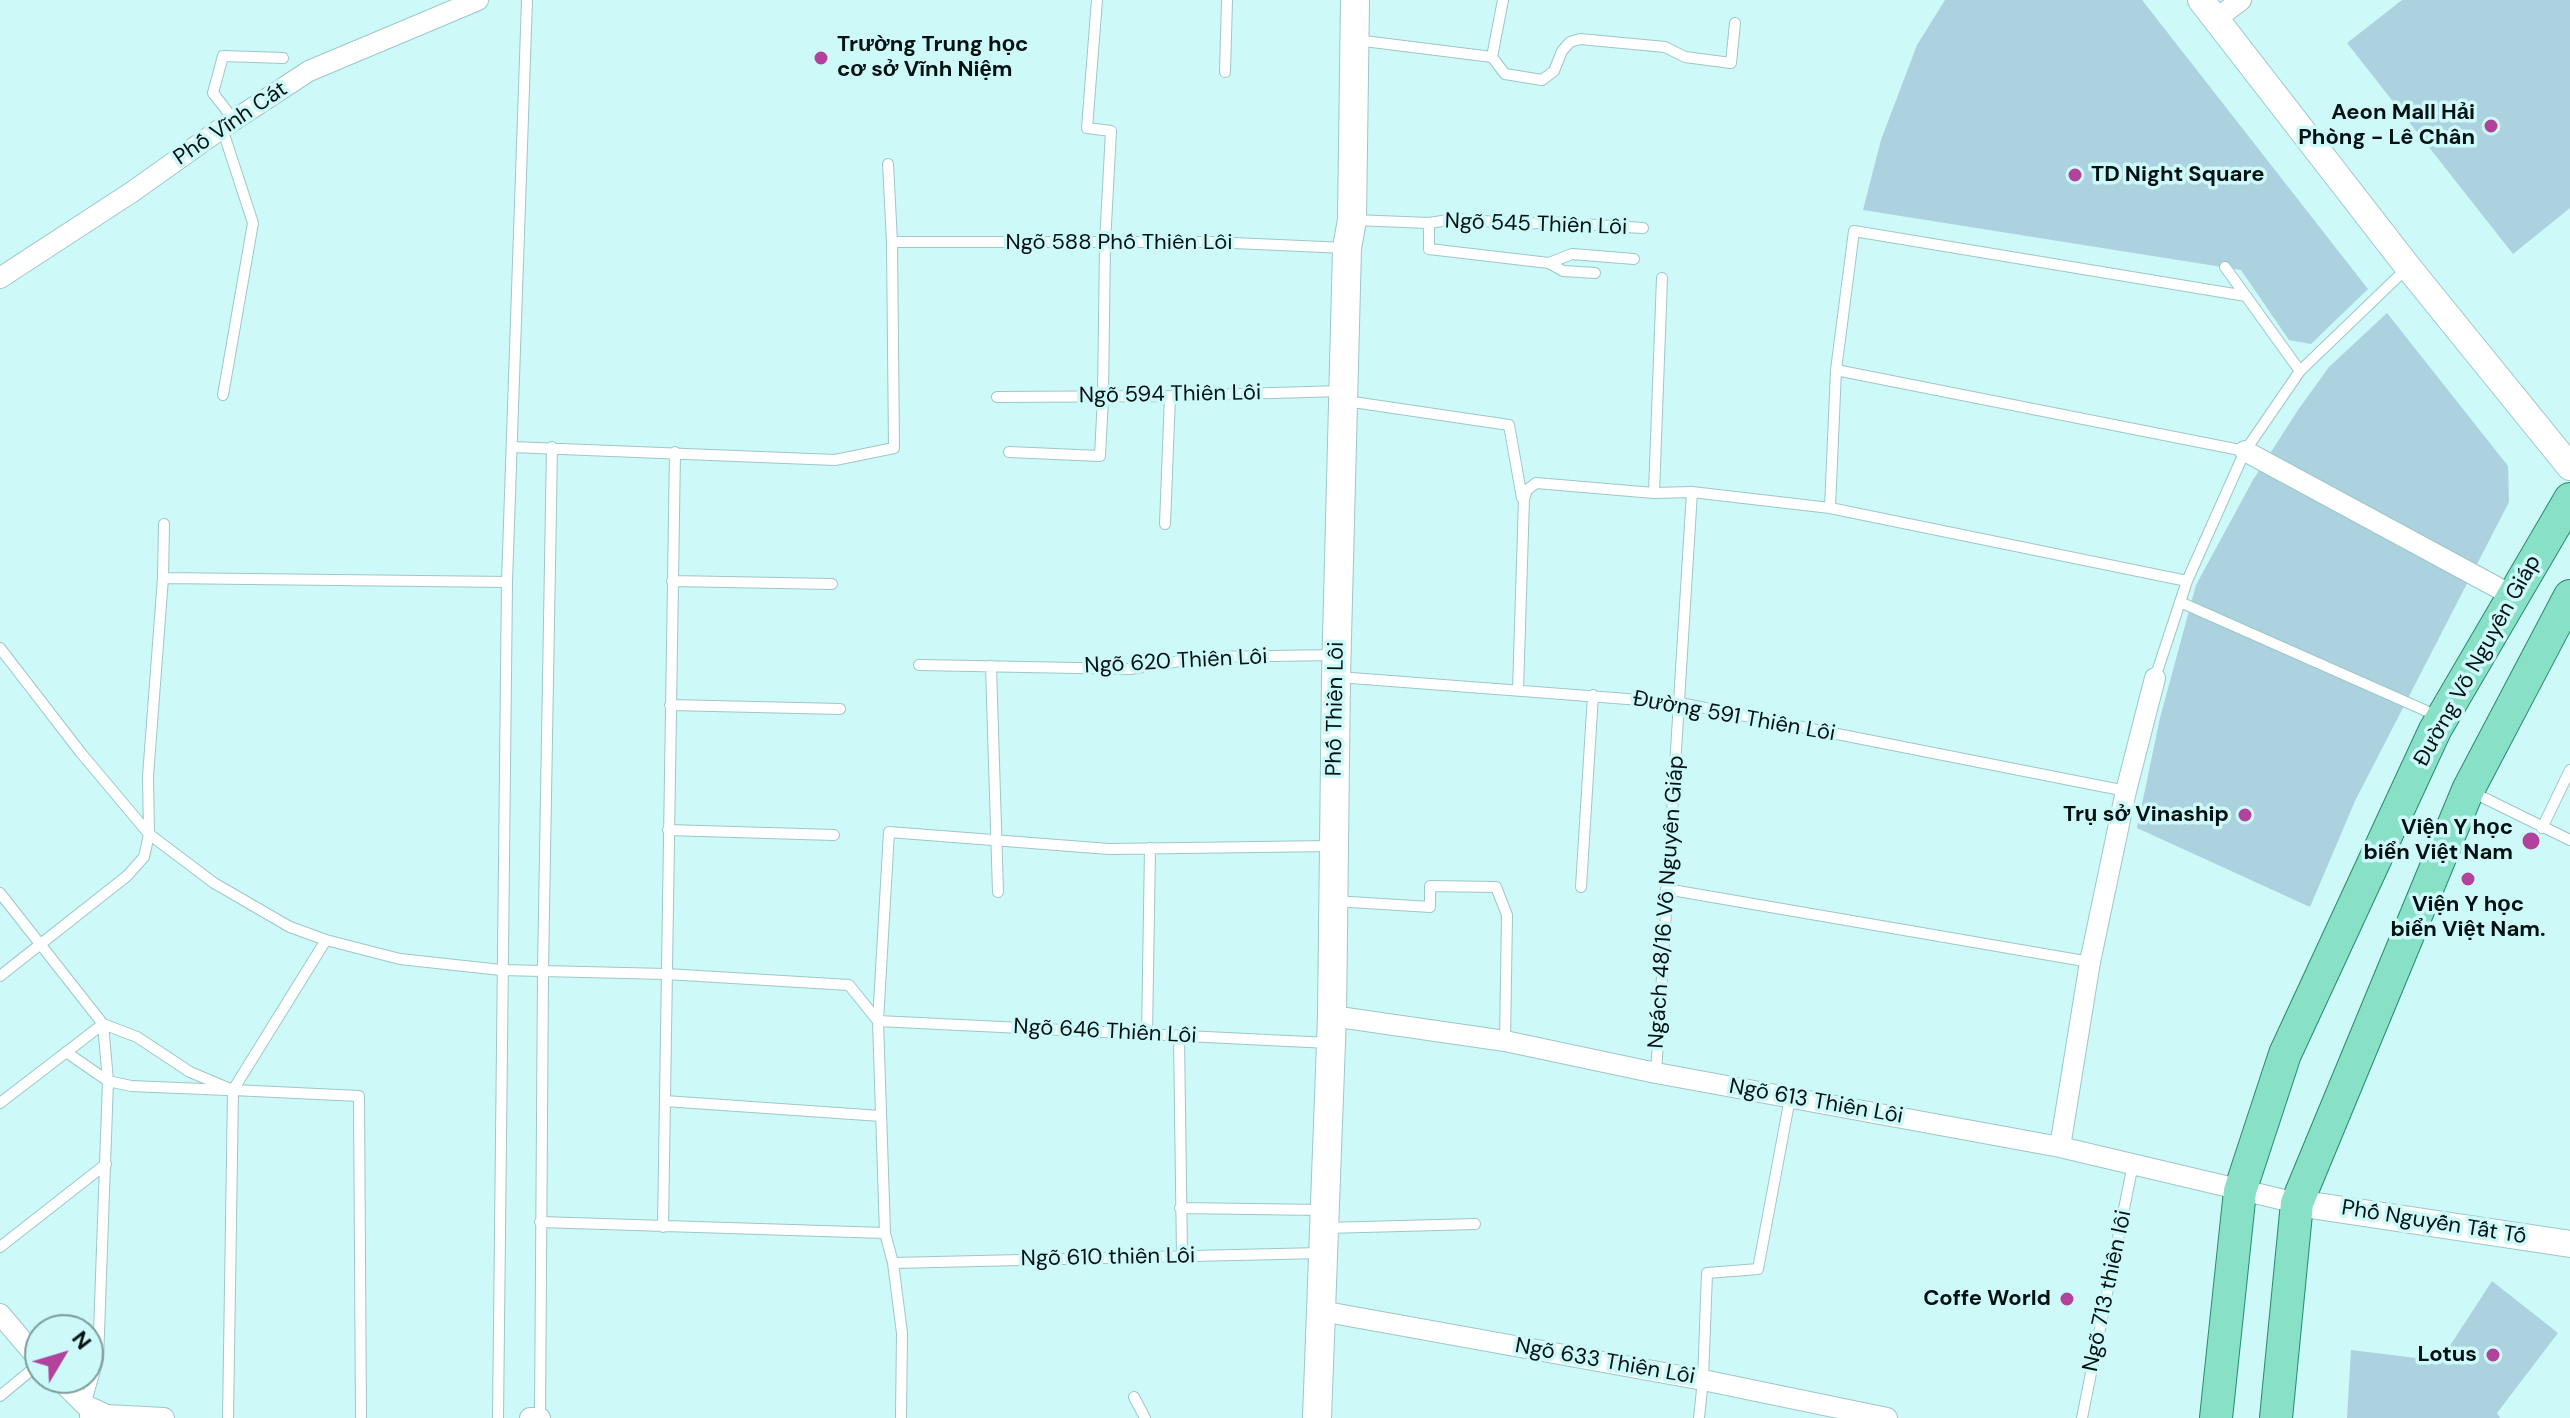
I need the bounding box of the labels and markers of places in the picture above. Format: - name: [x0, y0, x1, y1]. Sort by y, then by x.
- place label: Trường Trung học cơ sở Vĩnh Niệm: [837, 32, 1028, 84]
- marker: Trường Trung học cơ sở Vĩnh Niệm: [812, 49, 830, 67]
- place label: Aeon Mall Hải Phòng - Lê Chân: [2298, 100, 2475, 152]
- marker: Aeon Mall Hải Phòng - Lê Chân: [2482, 117, 2500, 135]
- place label: TD Night Square: [2091, 162, 2265, 188]
- marker: TD Night Square: [2066, 166, 2084, 184]
- place label: Trụ sở Vinaship: [2063, 802, 2229, 828]
- marker: Trụ sở Vinaship: [2236, 806, 2254, 824]
- place label: Viện Y học biển Việt Nam: [2363, 815, 2513, 866]
- marker: Viện Y học biển Việt Nam: [2520, 830, 2542, 852]
- marker: Viện Y học biển Việt Nam.: [2459, 870, 2477, 888]
- place label: Viện Y học biển Việt Nam.: [2390, 892, 2546, 944]
- place label: Coffe World: [1923, 1286, 2051, 1312]
- marker: Coffe World: [2058, 1290, 2076, 1308]
- place label: Lotus: [2417, 1342, 2477, 1368]
- marker: Lotus: [2484, 1346, 2502, 1364]

